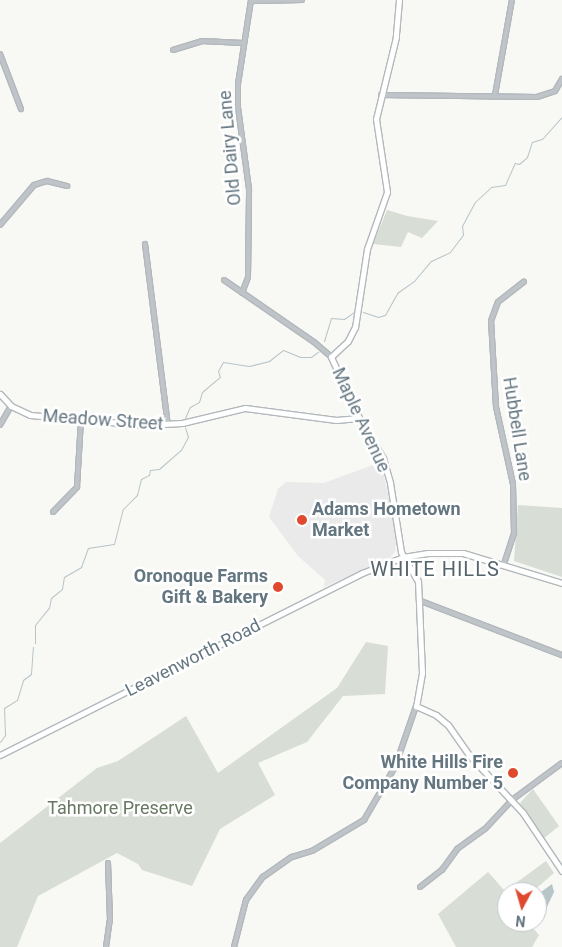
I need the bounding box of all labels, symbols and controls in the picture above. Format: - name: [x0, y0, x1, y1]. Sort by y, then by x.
- street label: Old Dairy Lane: [214, 89, 246, 207]
- street label: Maple Avenue: [327, 364, 395, 476]
- street label: Hubbell Lane: [498, 376, 536, 482]
- street label: Meadow Street: [42, 405, 164, 435]
- place label: Adams Hometown Market: [312, 499, 461, 542]
- marker: Adams Hometown Market: [296, 514, 308, 526]
- district label: WHITE HILLS: [369, 557, 501, 581]
- place label: Oronoque Farms Gift & Bakery: [134, 566, 268, 608]
- marker: Oronoque Farms Gift & Bakery: [272, 581, 284, 593]
- street label: Leavenworth Road: [122, 615, 264, 701]
- place label: White Hills Fire Company Number 5: [342, 752, 503, 794]
- marker: White Hills Fire Company Number 5: [507, 767, 519, 779]
- park label: Tahmore Preserve: [47, 797, 193, 819]
- north arrow: [497, 882, 547, 932]
- text: N: [515, 912, 526, 929]

